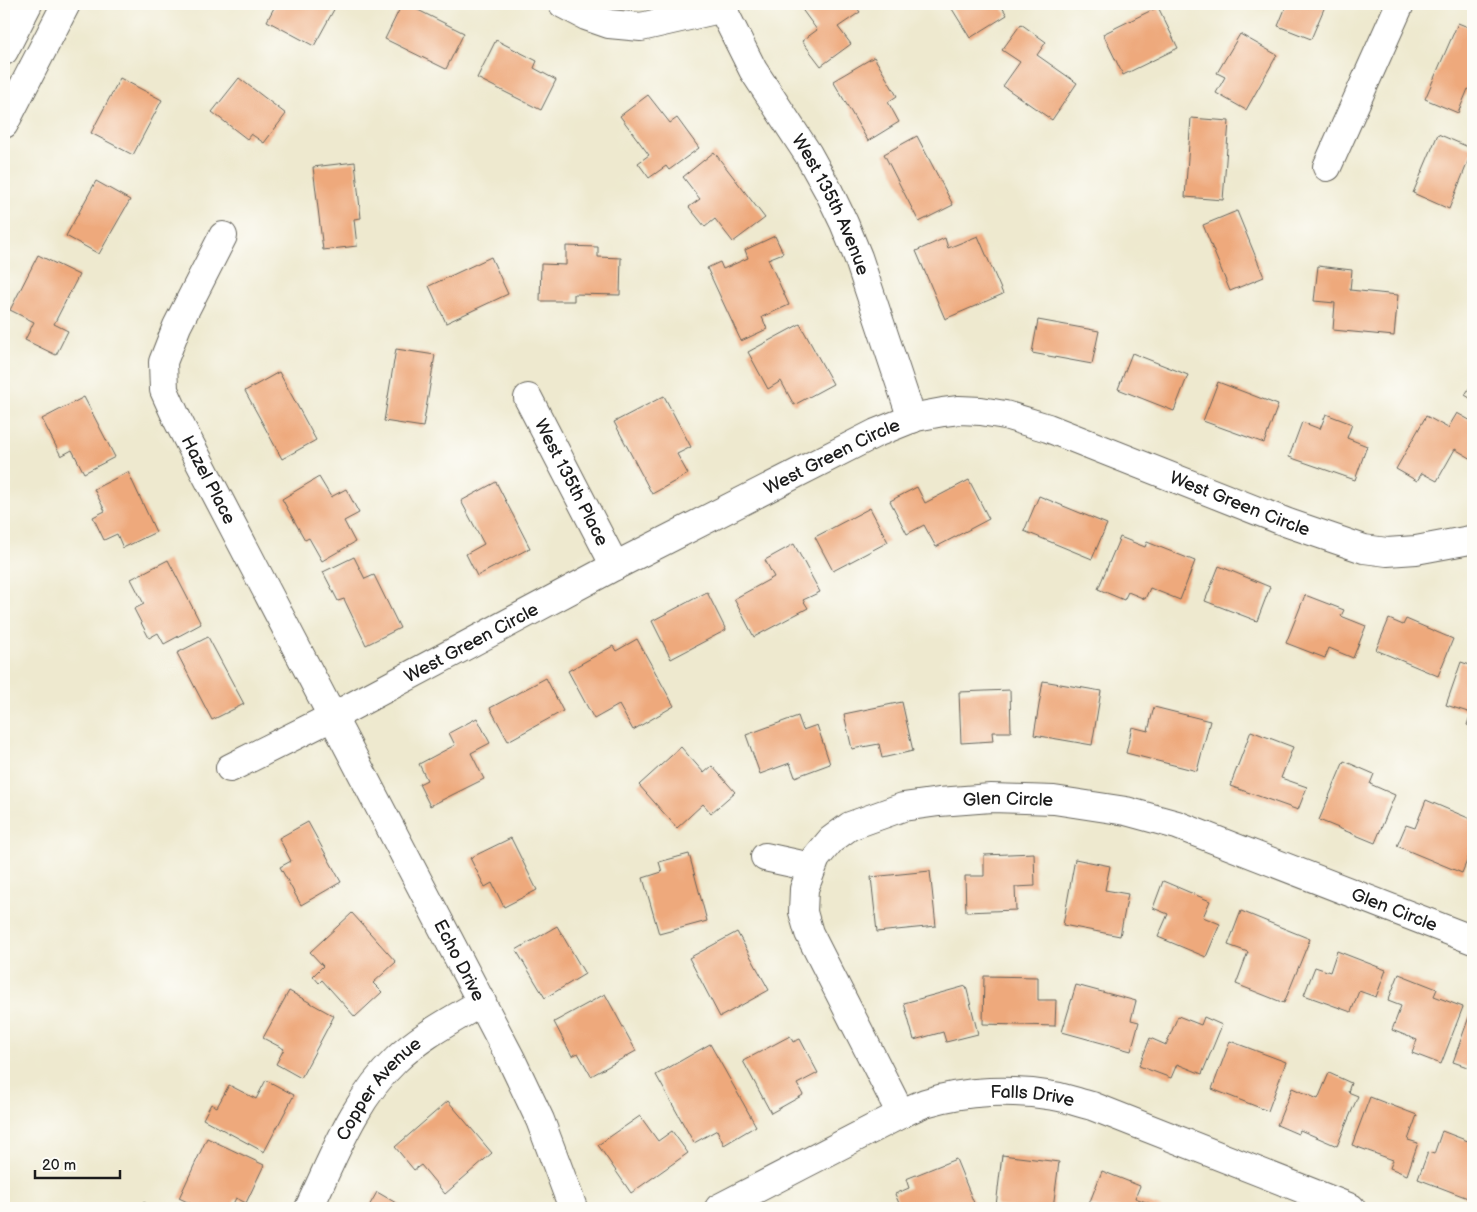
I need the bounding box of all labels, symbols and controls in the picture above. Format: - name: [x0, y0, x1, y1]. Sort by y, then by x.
- street label: West 135th Avenue: [787, 131, 873, 278]
- street label: West Green Circle: [761, 414, 903, 499]
- street label: West 135th Place: [530, 416, 613, 550]
- street label: Hazel Place: [176, 432, 240, 528]
- street label: West Green Circle: [1167, 467, 1313, 541]
- street label: West Green Circle: [401, 599, 542, 687]
- street label: Glen Circle: [962, 788, 1054, 811]
- street label: Glen Circle: [1348, 884, 1440, 936]
- street label: Echo Drive: [429, 916, 489, 1005]
- street label: Copper Avenue: [332, 1033, 425, 1144]
- street label: Falls Drive: [990, 1082, 1077, 1112]
- scale bar: [35, 1147, 120, 1179]
- text: 20 m: [42, 1156, 76, 1175]

